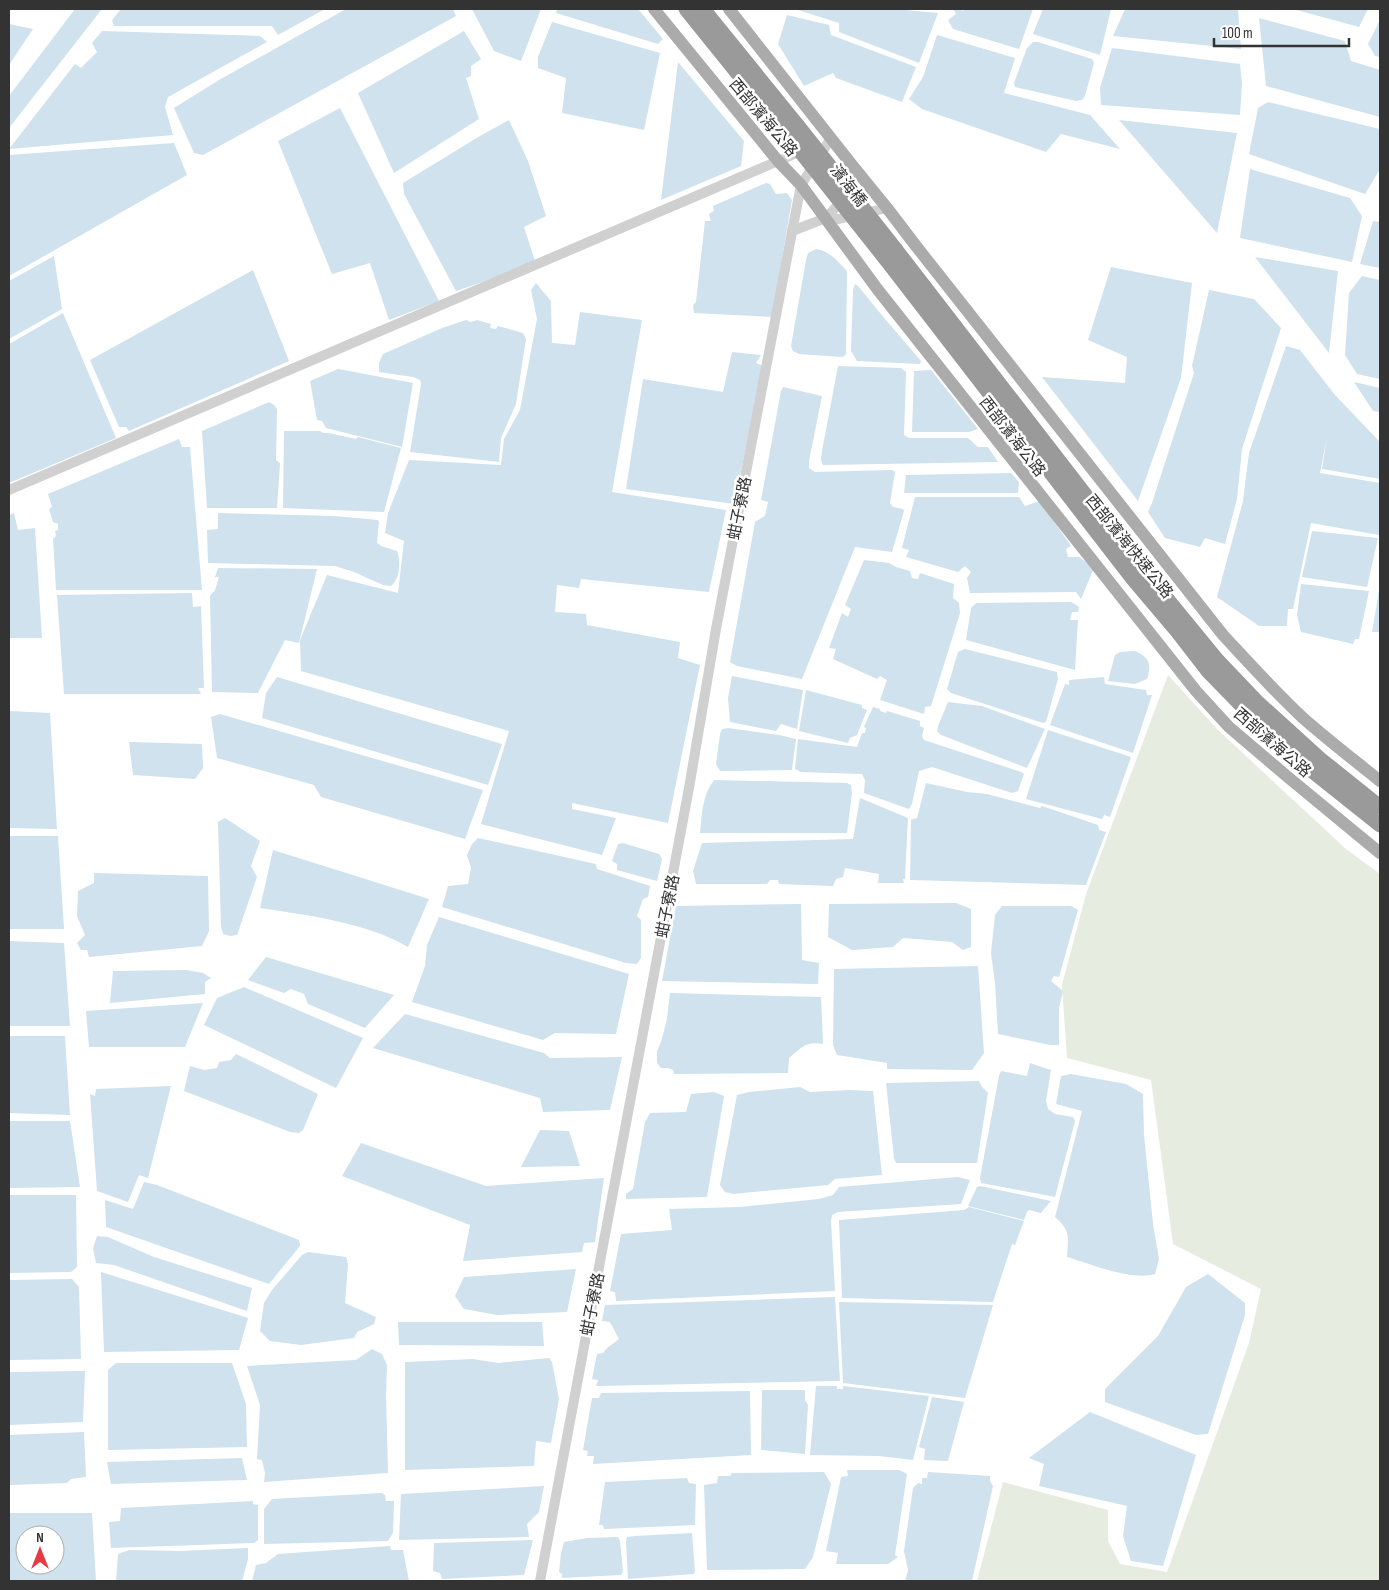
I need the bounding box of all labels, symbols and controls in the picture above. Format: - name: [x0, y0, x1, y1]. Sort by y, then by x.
- scale bar: [1214, 15, 1349, 47]
- text: 100 m: [1222, 24, 1253, 43]
- street label: 西部濱海公路: [725, 75, 801, 161]
- street label: 濱海橋: [826, 161, 870, 211]
- street label: 西部濱海公路: [975, 393, 1049, 481]
- street label: 蚶子寮路: [725, 475, 756, 542]
- street label: 西部濱海快速公路: [1081, 491, 1176, 603]
- street label: 西部濱海公路: [1230, 704, 1314, 782]
- street label: 蚶子寮路: [653, 873, 684, 940]
- street label: 蚶子寮路: [578, 1271, 609, 1338]
- north arrow: [15, 1525, 65, 1575]
- text: N: [36, 1529, 44, 1546]

